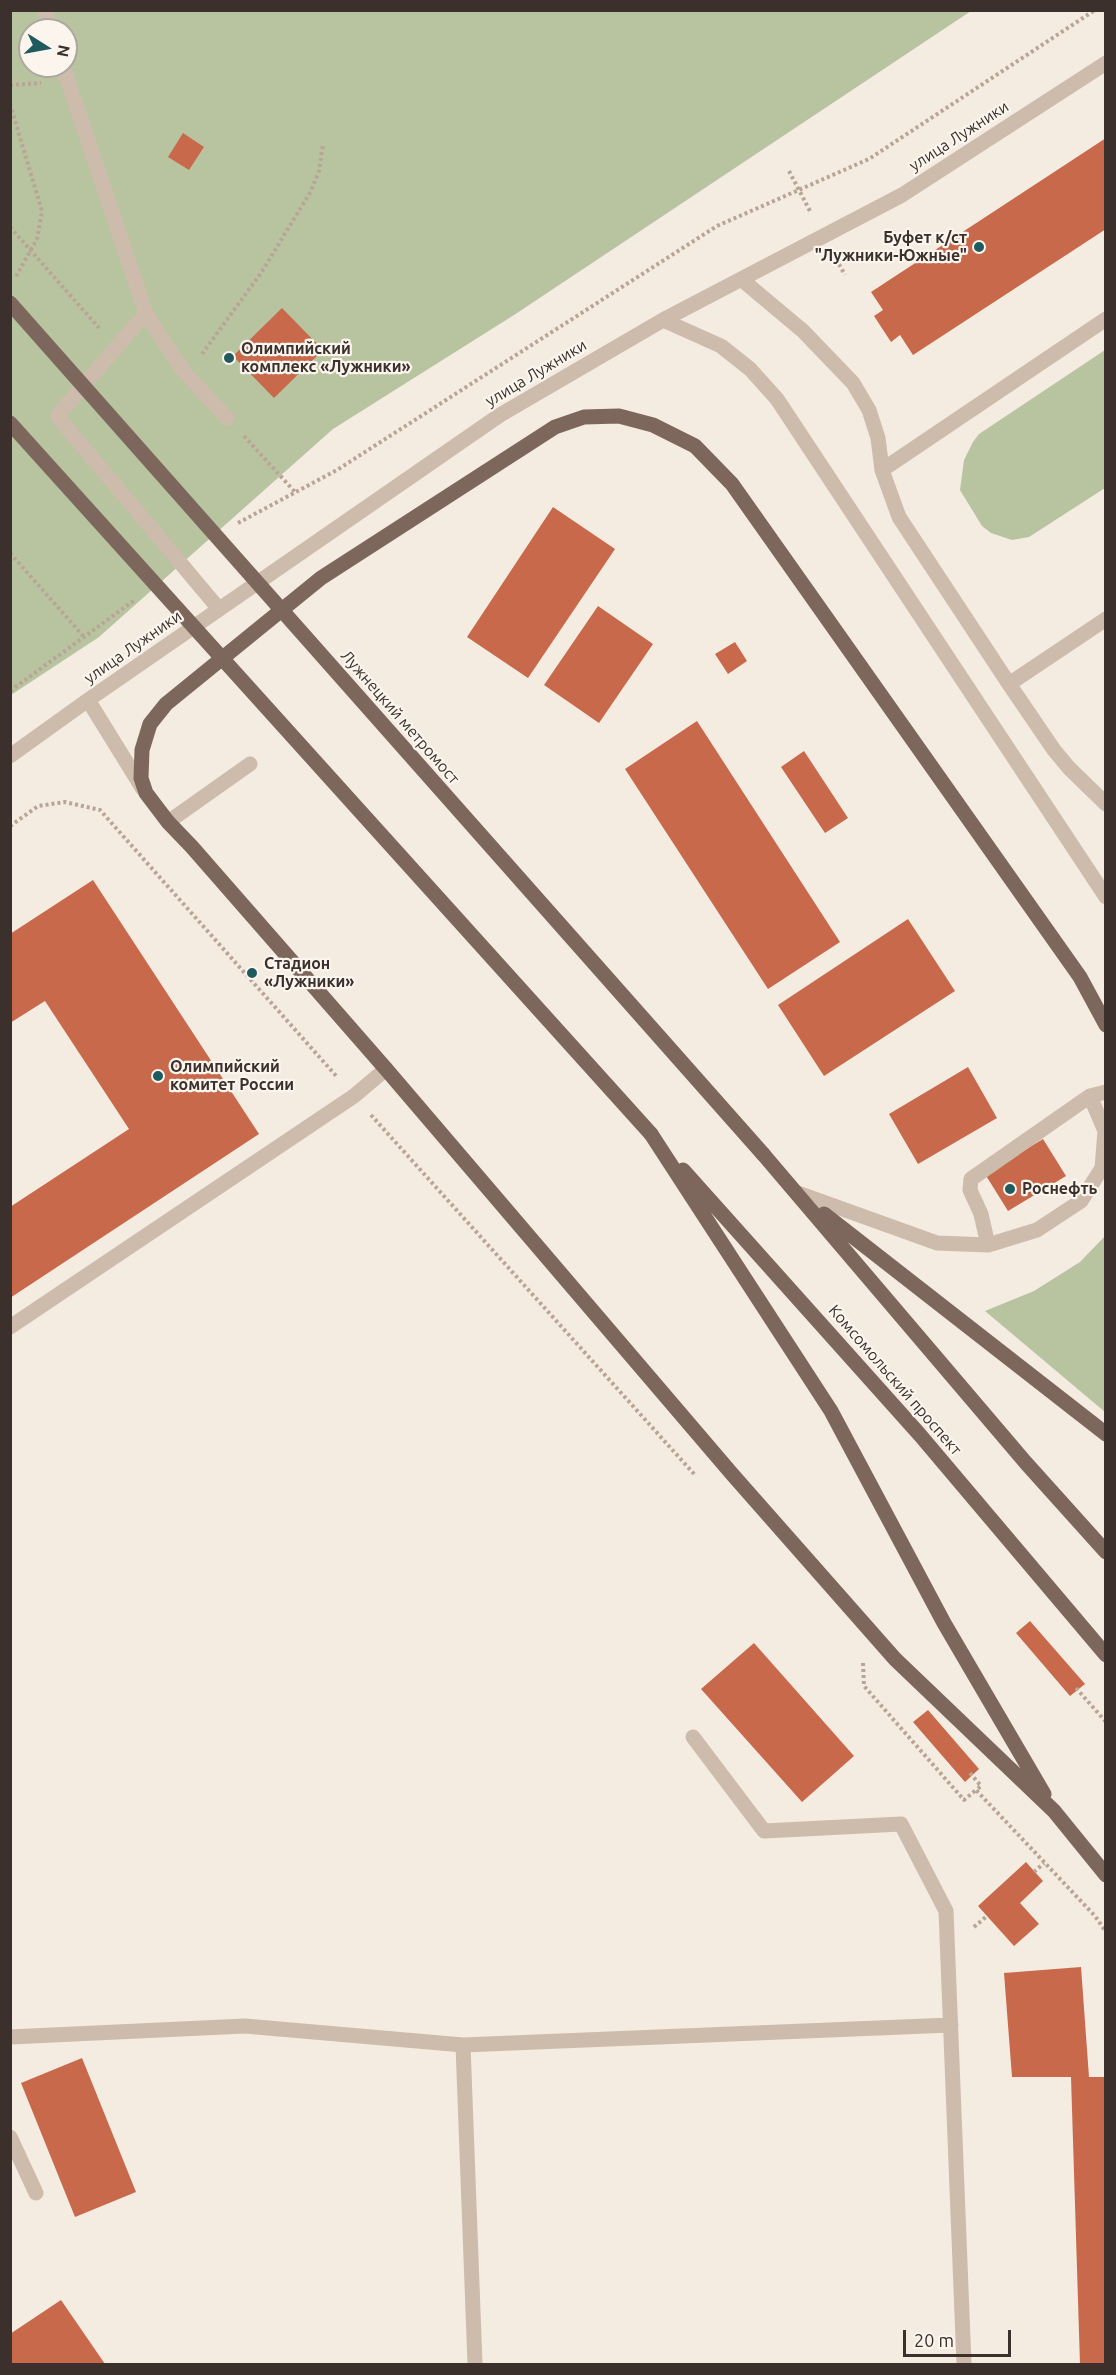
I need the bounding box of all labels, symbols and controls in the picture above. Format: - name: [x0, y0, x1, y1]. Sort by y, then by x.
- north arrow: [18, 18, 78, 78]
- text: N: [54, 43, 74, 59]
- street label: улица Лужники: [906, 97, 1012, 175]
- place label: Буфет к/ст "Лужники-Южные": [815, 228, 967, 266]
- marker: Буфет к/ст "Лужники-Южные": [972, 240, 986, 254]
- street label: улица Лужники: [482, 335, 590, 411]
- place label: Олимпийский комплекс «Лужники»: [241, 339, 411, 377]
- marker: Олимпийский комплекс «Лужники»: [222, 351, 236, 365]
- street label: улица Лужники: [81, 606, 185, 688]
- street label: Лужнецкий метромост: [337, 646, 463, 788]
- place label: Стадион «Лужники»: [264, 954, 354, 992]
- marker: Стадион «Лужники»: [245, 966, 259, 980]
- place label: Олимпийский комитет России: [170, 1057, 294, 1095]
- marker: Олимпийский комитет России: [151, 1069, 165, 1083]
- place label: Роснефть: [1022, 1179, 1097, 1199]
- marker: Роснефть: [1003, 1182, 1017, 1196]
- street label: Комсомольский проспект: [824, 1301, 966, 1459]
- scale bar: [906, 2318, 1014, 2356]
- text: 20 m: [914, 2330, 954, 2350]

